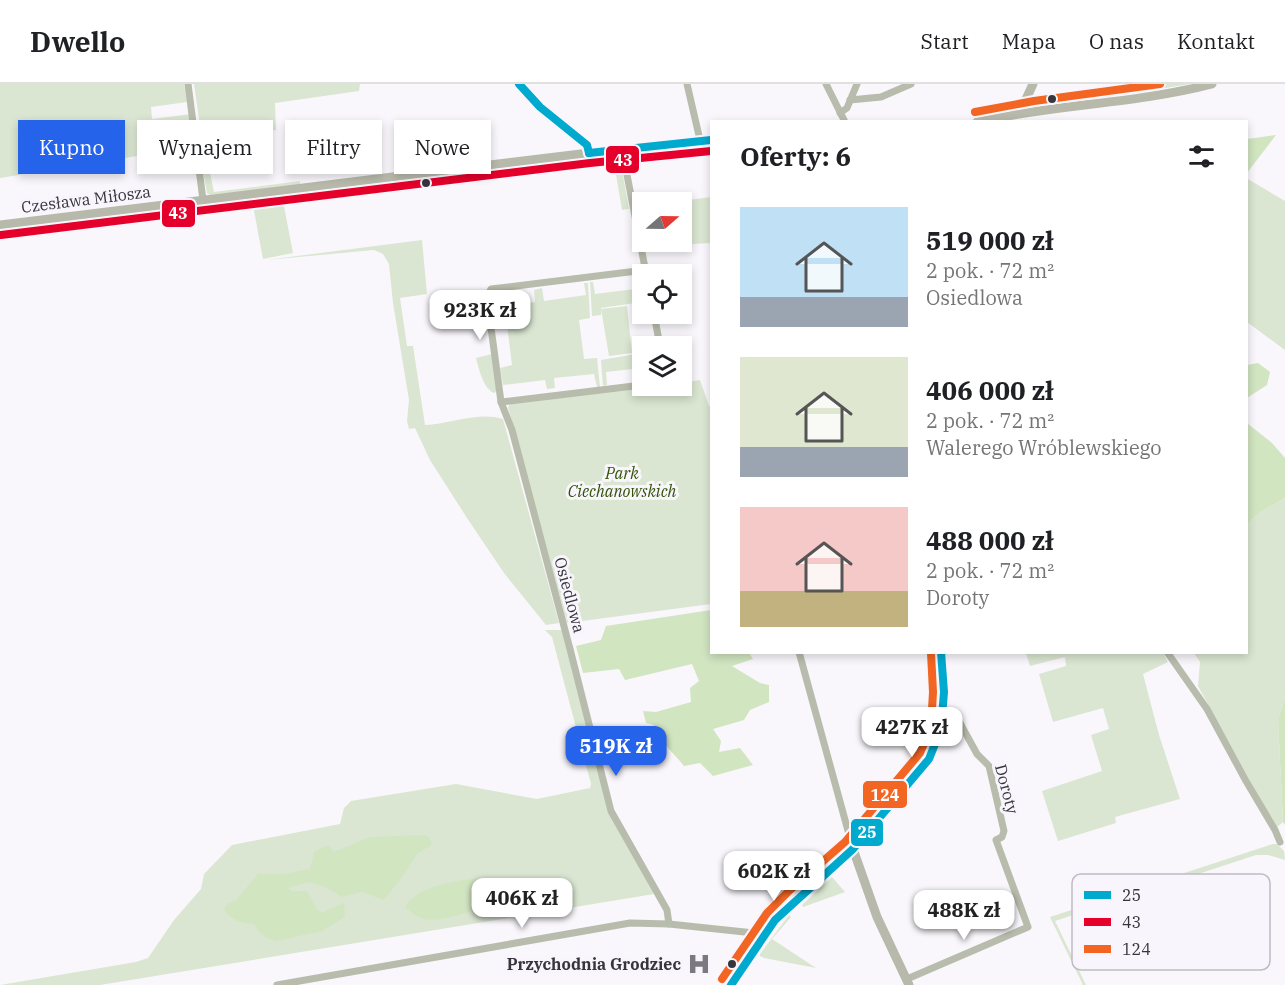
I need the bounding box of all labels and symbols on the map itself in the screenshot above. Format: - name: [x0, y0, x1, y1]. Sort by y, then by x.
- unlabelled marker: [1046, 93, 1058, 105]
- line badge: 43: [605, 145, 640, 174]
- text: 43: [613, 150, 633, 170]
- unlabelled marker: [420, 177, 432, 189]
- street label: Czesława Miłosza: [20, 181, 152, 217]
- north arrow: [632, 192, 692, 252]
- line badge: 43: [161, 199, 196, 228]
- text: 43: [168, 203, 188, 223]
- pin: 923K zł: [425, 290, 535, 341]
- park label: Park Ciechanowskich: [568, 463, 677, 501]
- street label: Osiedlowa: [550, 555, 590, 635]
- pin: 427K zł: [857, 707, 967, 758]
- pin: 519K zł: [561, 726, 671, 777]
- street label: Doroty: [991, 762, 1023, 816]
- line badge: 124: [862, 780, 908, 809]
- text: 124: [871, 785, 900, 805]
- line badge: 25: [850, 818, 884, 847]
- text: 25: [857, 822, 877, 842]
- pin: 602K zł: [719, 851, 829, 902]
- legend: [1072, 874, 1270, 970]
- pin: 406K zł: [467, 878, 577, 929]
- text: 25: [1122, 885, 1141, 905]
- pin: 488K zł: [909, 890, 1019, 941]
- text: 43: [1122, 912, 1141, 932]
- text: 124: [1122, 939, 1151, 959]
- hospital icon: Przychodnia Grodziec: [686, 951, 712, 977]
- place label: Przychodnia Grodziec: [507, 954, 681, 974]
- unlabelled marker: [726, 958, 738, 970]

